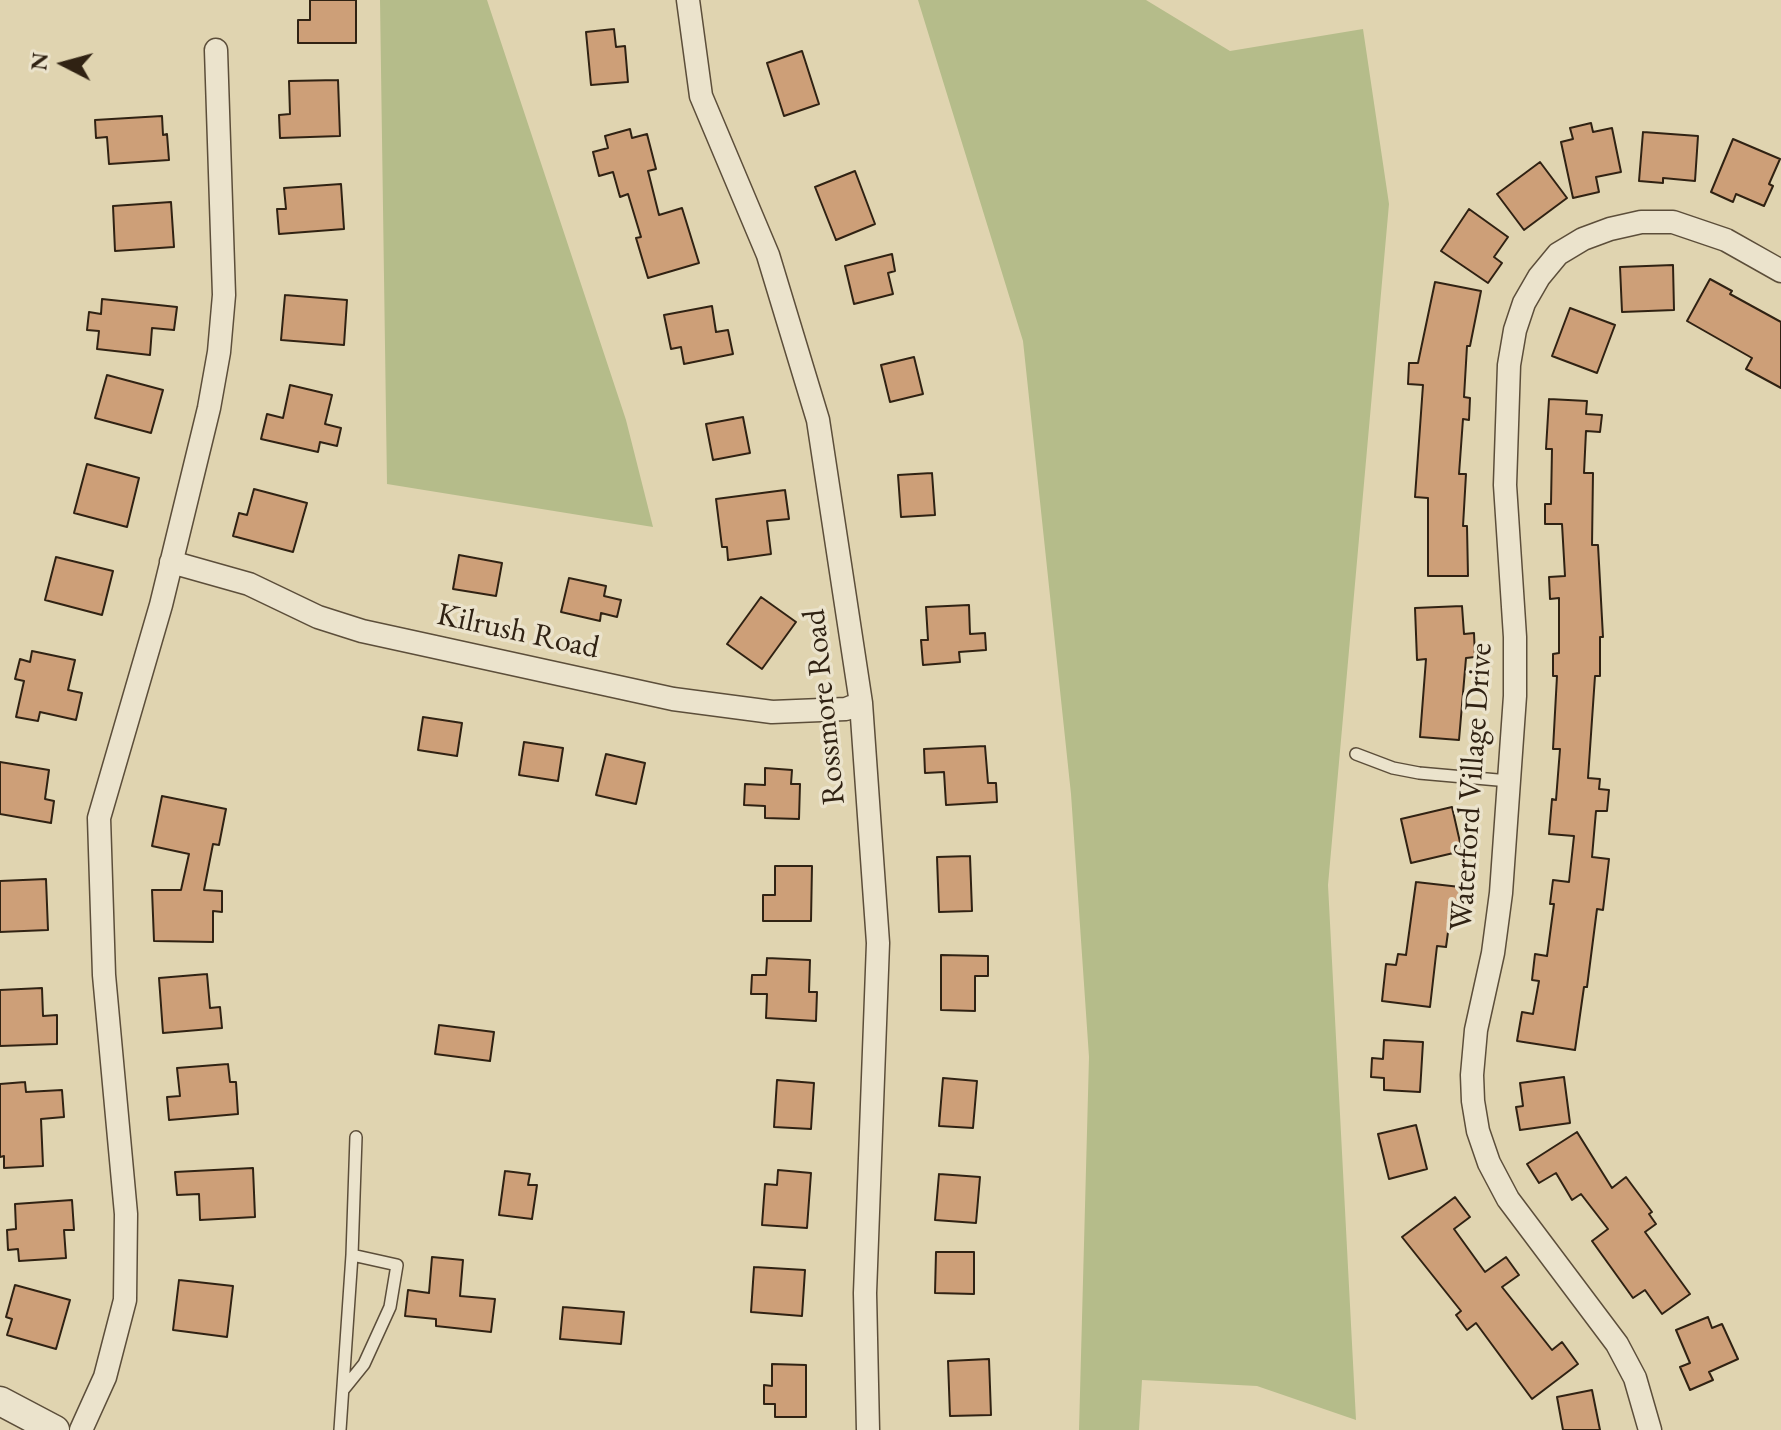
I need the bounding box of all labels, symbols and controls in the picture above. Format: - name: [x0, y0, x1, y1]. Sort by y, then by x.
- north arrow: [24, 24, 104, 104]
- text: N: [24, 51, 55, 72]
- street label: Kilrush Road: [433, 596, 603, 668]
- street label: Rossmore Road: [796, 607, 854, 807]
- street label: Waterford Village Drive: [1443, 642, 1501, 932]

